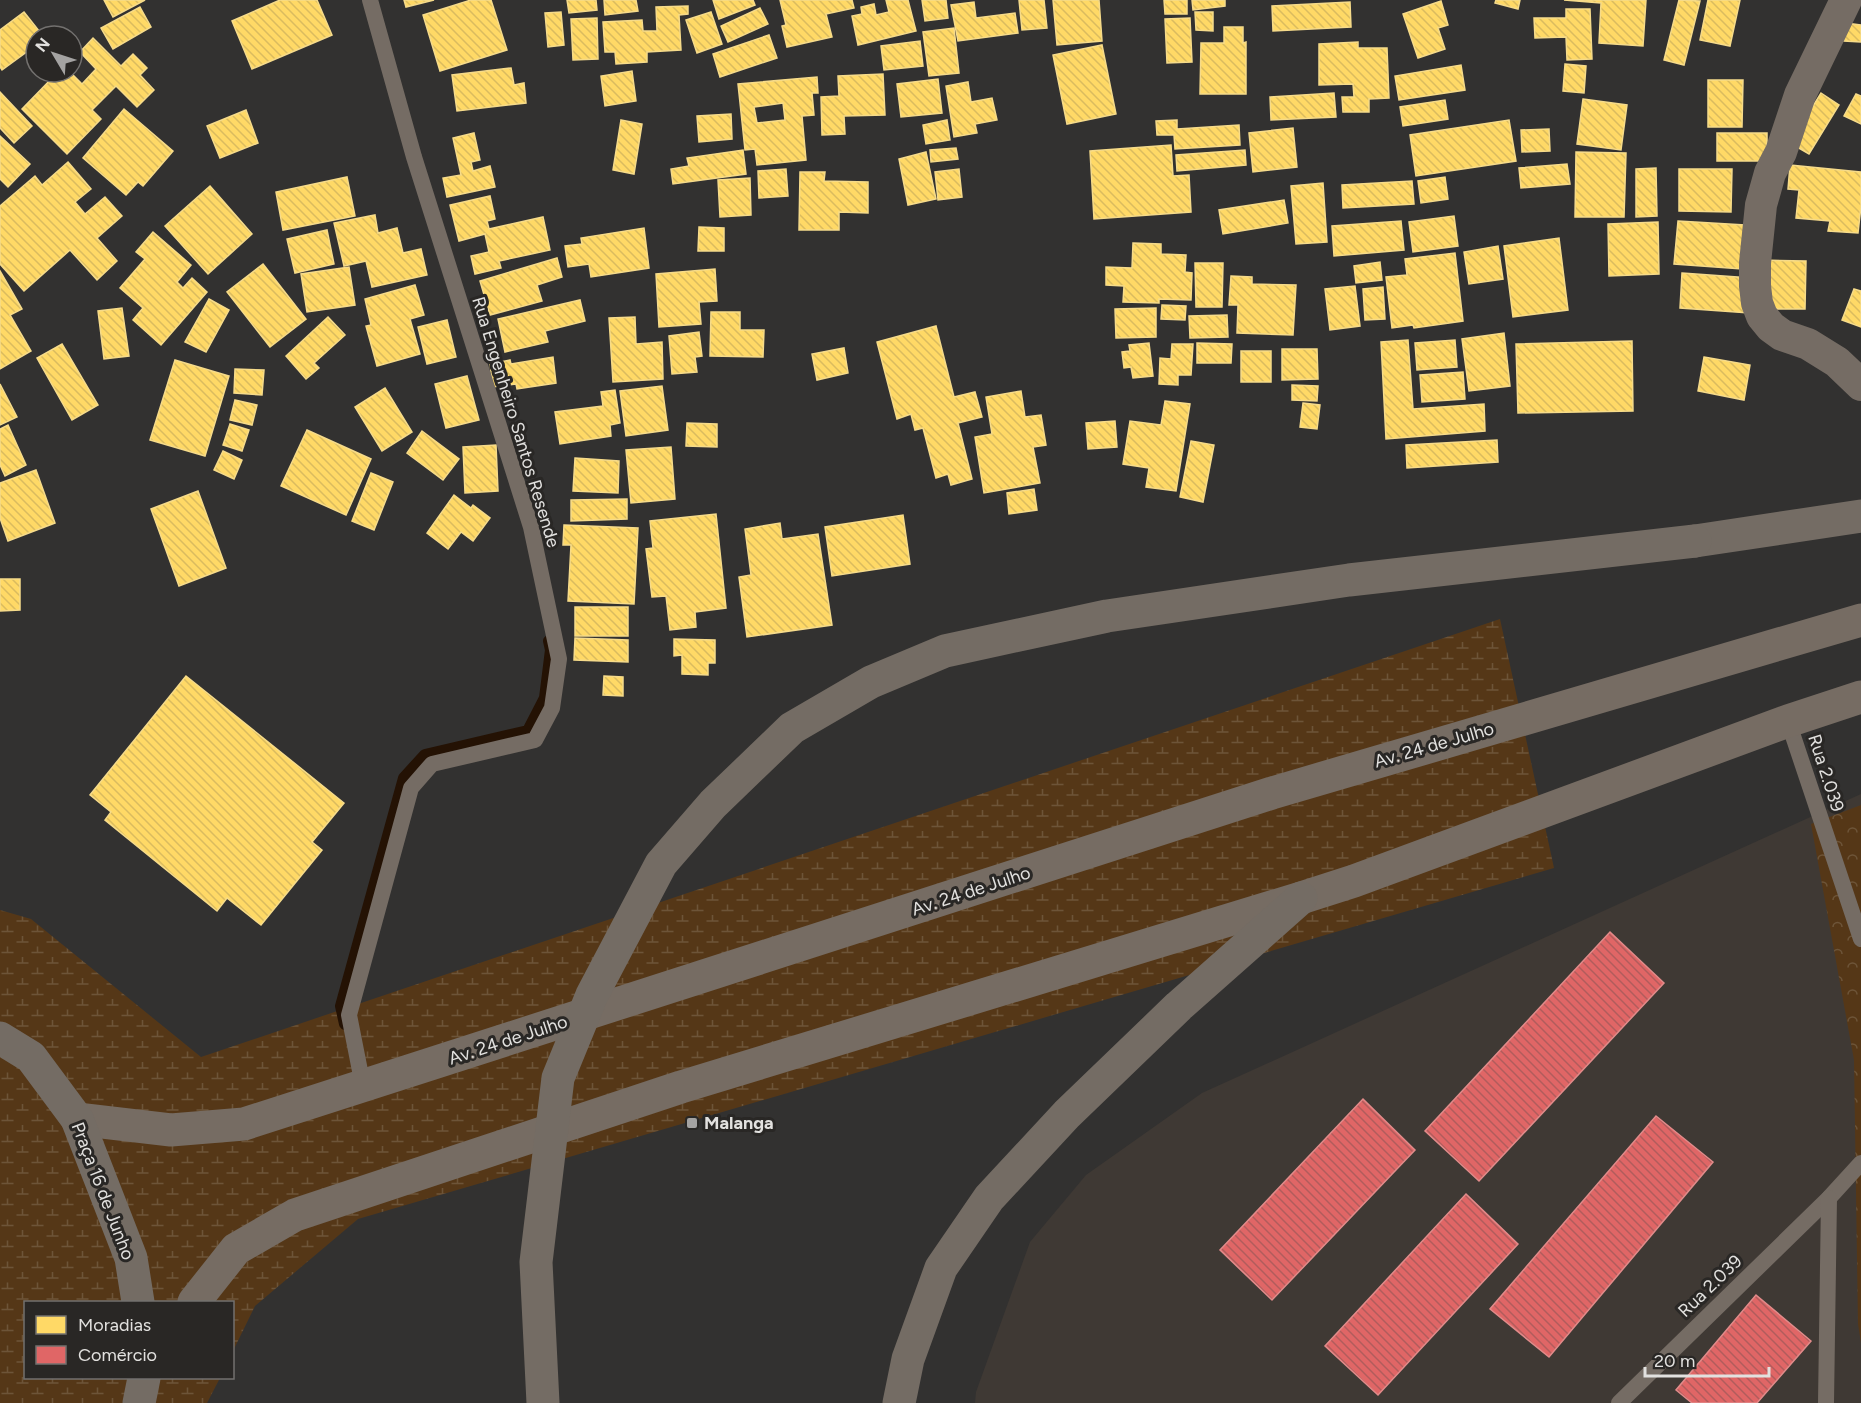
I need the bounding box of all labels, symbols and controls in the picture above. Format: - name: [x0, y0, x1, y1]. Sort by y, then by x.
- north arrow: [24, 24, 84, 84]
- text: N: [31, 34, 54, 56]
- street label: Rua Engenheiro Santos Resende: [467, 294, 565, 550]
- street label: Av. 24 de Julho: [1371, 717, 1497, 773]
- street label: Rua 2.039: [1803, 731, 1849, 815]
- street label: Av. 24 de Julho: [909, 861, 1033, 921]
- street label: Av. 24 de Julho: [446, 1010, 570, 1070]
- place label: Malanga: [704, 1112, 774, 1134]
- marker: Malanga: [685, 1116, 699, 1130]
- street label: Praça 16 de Junho: [67, 1119, 139, 1263]
- street label: Rua 2.039: [1673, 1250, 1747, 1322]
- legend: [24, 1301, 234, 1379]
- text: Moradias: [78, 1314, 151, 1336]
- scale bar: [1645, 1340, 1770, 1378]
- text: Comércio: [78, 1344, 157, 1366]
- text: 20 m: [1654, 1350, 1695, 1372]

